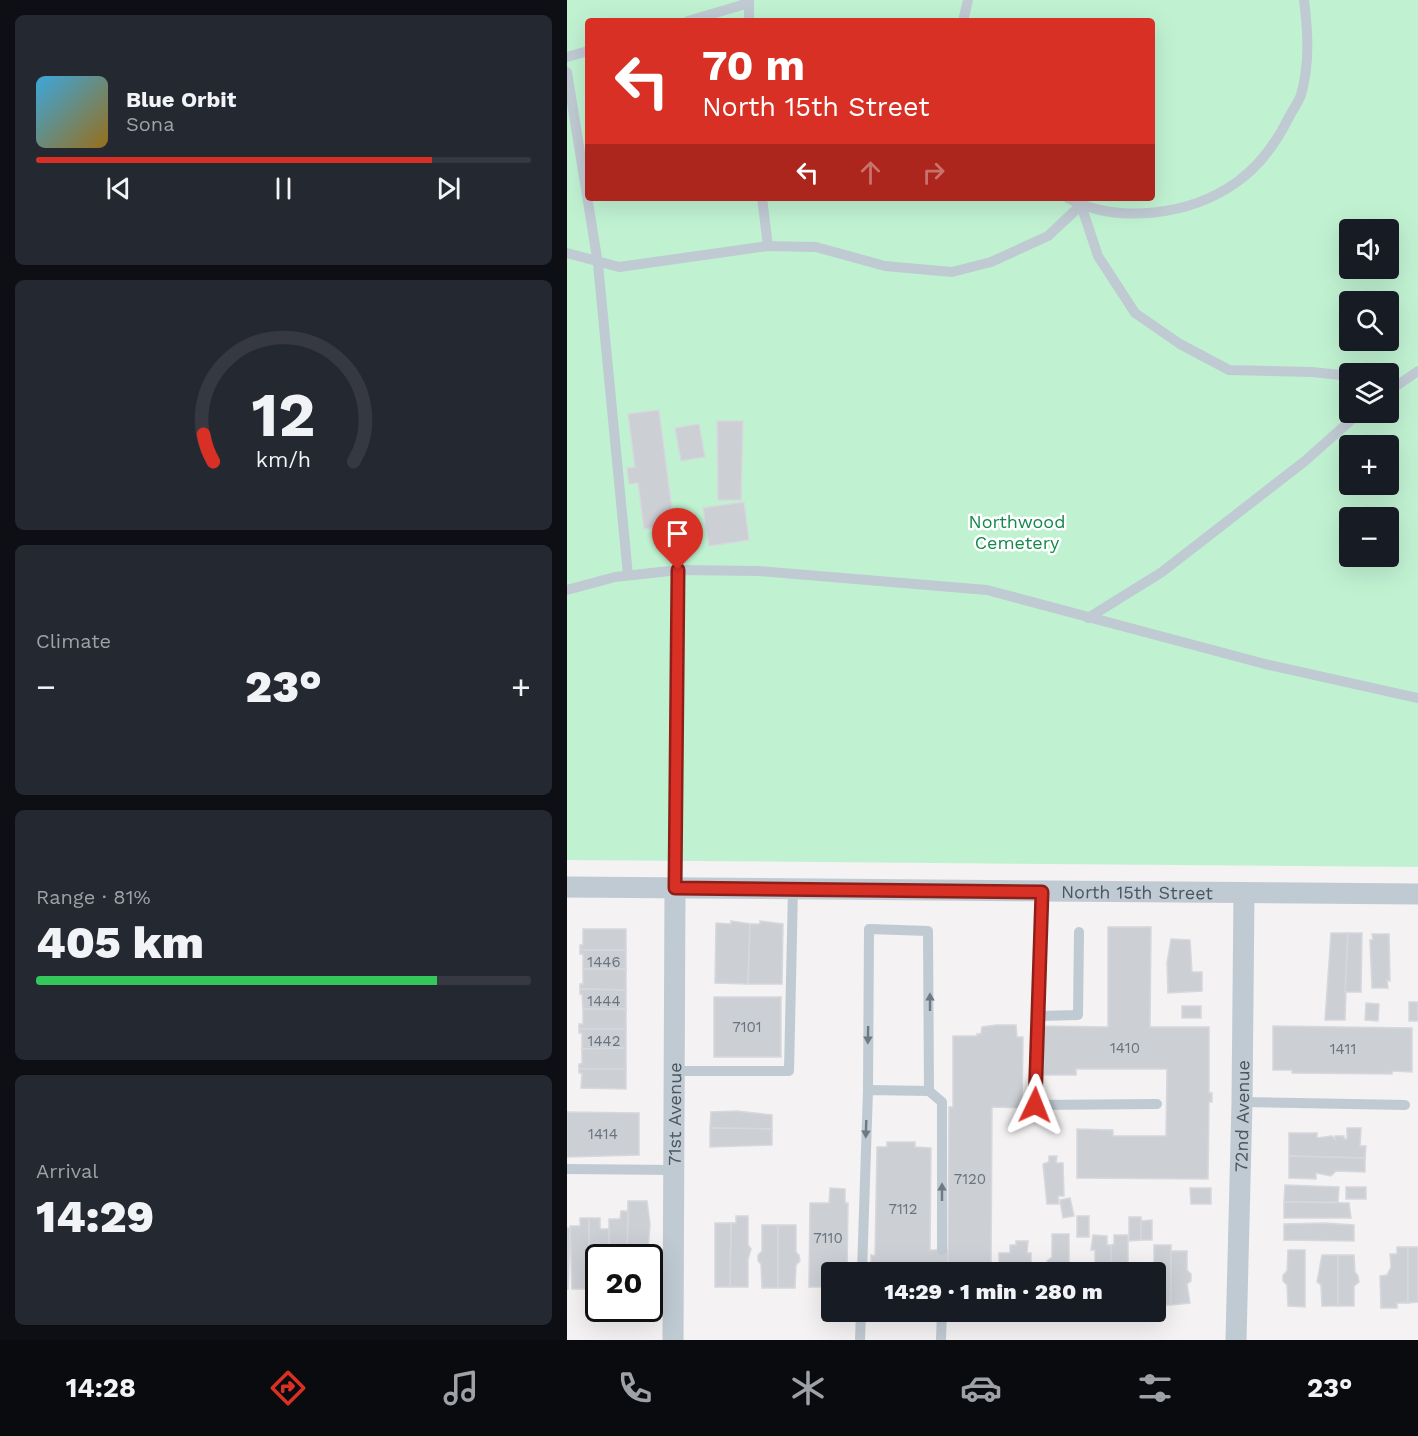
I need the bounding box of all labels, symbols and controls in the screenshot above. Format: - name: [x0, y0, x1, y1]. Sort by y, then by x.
- text: 70 m: [702, 41, 805, 90]
- icon: left: [603, 42, 681, 120]
- text: Blue Orbit: [126, 87, 236, 112]
- text: North 15th Street: [702, 91, 929, 123]
- text: Sona: [126, 112, 175, 136]
- icon: left: [791, 156, 824, 189]
- icon: ahead: [854, 156, 887, 189]
- icon: right: [917, 156, 950, 189]
- icon: previous: [102, 172, 135, 205]
- icon: pause: [267, 172, 300, 205]
- icon: next: [432, 172, 465, 205]
- map controls: [1339, 219, 1399, 567]
- button: sound: [1339, 219, 1399, 279]
- button: search: [1339, 291, 1399, 351]
- button: layers: [1339, 363, 1399, 423]
- text: 12: [251, 378, 316, 451]
- button: +: [1339, 435, 1399, 495]
- text: km/h: [256, 447, 311, 472]
- button: −: [1339, 507, 1399, 567]
- pin: [652, 508, 703, 570]
- park label: Northwood Cemetery: [969, 511, 1065, 553]
- icon: arrive: [661, 517, 694, 550]
- text: Climate: [36, 629, 111, 653]
- text: 23°: [245, 660, 322, 713]
- text: −: [36, 667, 56, 706]
- text: +: [511, 667, 531, 706]
- street label: North 15th Street: [1061, 881, 1213, 903]
- text: Range · 81%: [36, 885, 151, 909]
- text: 405 km: [36, 916, 204, 969]
- house number: 1446: [587, 953, 621, 971]
- house number: 1444: [587, 992, 621, 1010]
- one-way arrow: [925, 993, 935, 1012]
- house number: 7101: [732, 1018, 762, 1036]
- one-way arrow: [863, 1026, 873, 1045]
- house number: 1442: [588, 1032, 620, 1050]
- house number: 1410: [1110, 1039, 1140, 1057]
- house number: 1411: [1330, 1040, 1356, 1058]
- street label: 72nd Avenue: [1230, 1060, 1253, 1172]
- street label: 71st Avenue: [663, 1062, 685, 1166]
- position arrow: [1003, 1073, 1067, 1137]
- one-way arrow: [862, 1119, 871, 1138]
- house number: 1414: [588, 1125, 618, 1143]
- text: Arrival: [36, 1159, 98, 1183]
- house number: 7120: [954, 1170, 986, 1188]
- one-way arrow: [937, 1182, 947, 1201]
- text: 14:29: [36, 1190, 154, 1243]
- house number: 7112: [889, 1200, 917, 1218]
- house number: 7110: [813, 1229, 843, 1247]
- speed limit sign: 20: [585, 1244, 663, 1322]
- text: 14:29 · 1 min · 280 m: [884, 1279, 1103, 1304]
- icon: directions: [267, 1367, 309, 1409]
- icon: music: [440, 1367, 482, 1409]
- icon: phone: [614, 1367, 656, 1409]
- icon: climate: [787, 1367, 829, 1409]
- icon: car: [960, 1367, 1002, 1409]
- icon: filters: [1134, 1367, 1176, 1409]
- text: 14:28: [66, 1372, 136, 1404]
- text: 23°: [1307, 1372, 1352, 1404]

